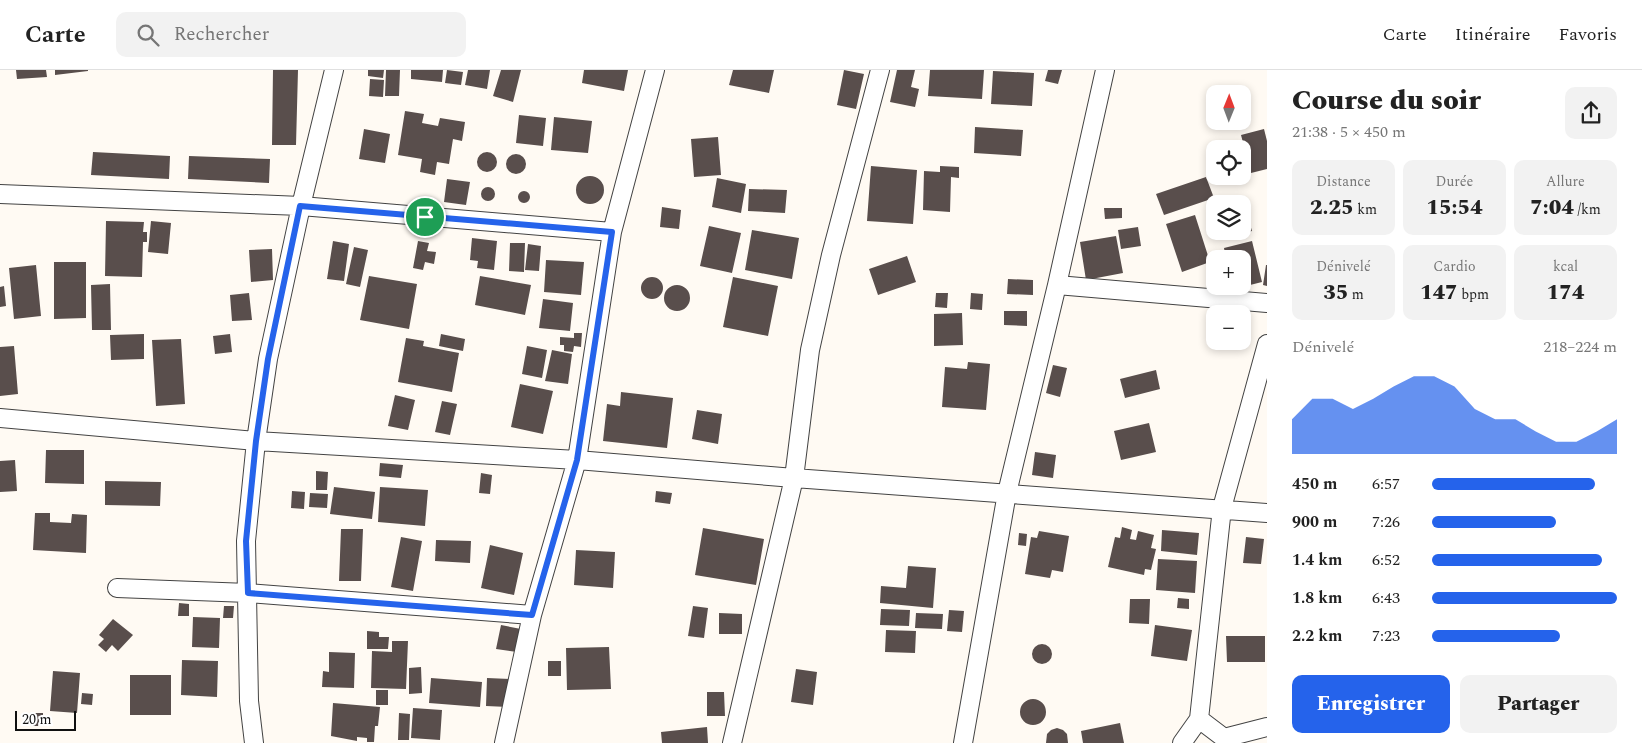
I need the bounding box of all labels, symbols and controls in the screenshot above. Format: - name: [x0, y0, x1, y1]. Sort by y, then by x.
- search box: [116, 12, 466, 57]
- text: Carte: [25, 17, 86, 53]
- text: Rechercher: [174, 20, 269, 49]
- icon: search: [134, 21, 162, 49]
- text: Carte: [1383, 21, 1427, 48]
- text: Itinéraire: [1455, 21, 1531, 48]
- text: Favoris: [1559, 21, 1617, 48]
- text: Course du soir: [1292, 79, 1481, 122]
- north arrow: [1206, 85, 1251, 130]
- map controls: [1206, 85, 1251, 350]
- button: share: [1565, 87, 1617, 139]
- text: 21:38 · 5 × 450 m: [1292, 120, 1406, 144]
- button: locate: [1206, 140, 1251, 185]
- text: Distance: [1316, 171, 1371, 192]
- text: Durée: [1436, 171, 1473, 192]
- text: Allure: [1546, 171, 1585, 192]
- text: 2.25: [1310, 192, 1354, 224]
- text: 15:54: [1426, 192, 1483, 224]
- text: 7:04: [1530, 192, 1574, 224]
- button: layers: [1206, 195, 1251, 240]
- pin: [404, 196, 446, 238]
- text: km: [1354, 199, 1377, 220]
- text: /km: [1574, 199, 1601, 220]
- icon: arrive: [411, 203, 439, 231]
- button: +: [1206, 250, 1251, 295]
- text: Dénivelé: [1316, 256, 1371, 277]
- text: Cardio: [1433, 256, 1476, 277]
- text: kcal: [1553, 256, 1578, 277]
- text: 35: [1323, 277, 1348, 309]
- text: 147: [1420, 277, 1458, 309]
- text: 174: [1547, 277, 1584, 309]
- text: m: [1348, 284, 1364, 305]
- text: bpm: [1458, 284, 1489, 305]
- button: −: [1206, 305, 1251, 350]
- text: Dénivelé: [1292, 335, 1354, 359]
- text: 218–224 m: [1543, 335, 1617, 359]
- text: 450 m: [1292, 472, 1337, 496]
- text: 6:57: [1372, 472, 1400, 496]
- text: 900 m: [1292, 510, 1337, 534]
- text: 7:26: [1372, 510, 1400, 534]
- text: 1.4 km: [1292, 548, 1342, 572]
- text: 6:52: [1372, 548, 1400, 572]
- text: 1.8 km: [1292, 586, 1342, 610]
- text: 6:43: [1372, 586, 1400, 610]
- text: 2.2 km: [1292, 624, 1342, 648]
- text: 7:23: [1372, 624, 1400, 648]
- button: Enregistrer: [1292, 675, 1450, 733]
- button: Partager: [1460, 675, 1617, 733]
- scale bar: [15, 708, 76, 731]
- text: 20 m: [22, 709, 52, 730]

